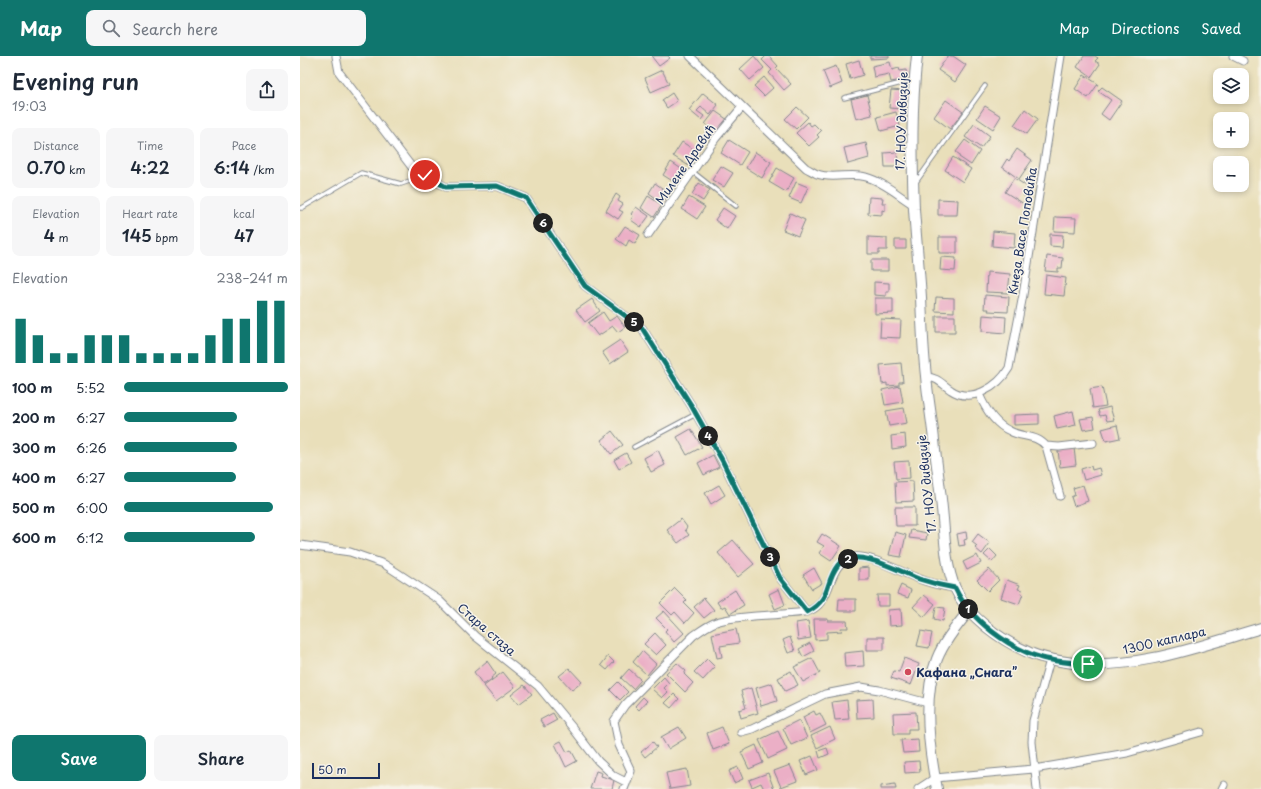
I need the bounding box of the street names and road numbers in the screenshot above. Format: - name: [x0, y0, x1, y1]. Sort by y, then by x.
- street label: 17. НОУ дивизије: [890, 71, 912, 171]
- street label: Милене Дравић: [651, 120, 719, 208]
- street label: Кнеза Васе Поповића: [1003, 165, 1041, 296]
- street label: 17. НОУ дивизије: [912, 434, 940, 534]
- street label: Стара стаза: [454, 599, 521, 660]
- street label: 1300 каплара: [1121, 622, 1208, 658]

